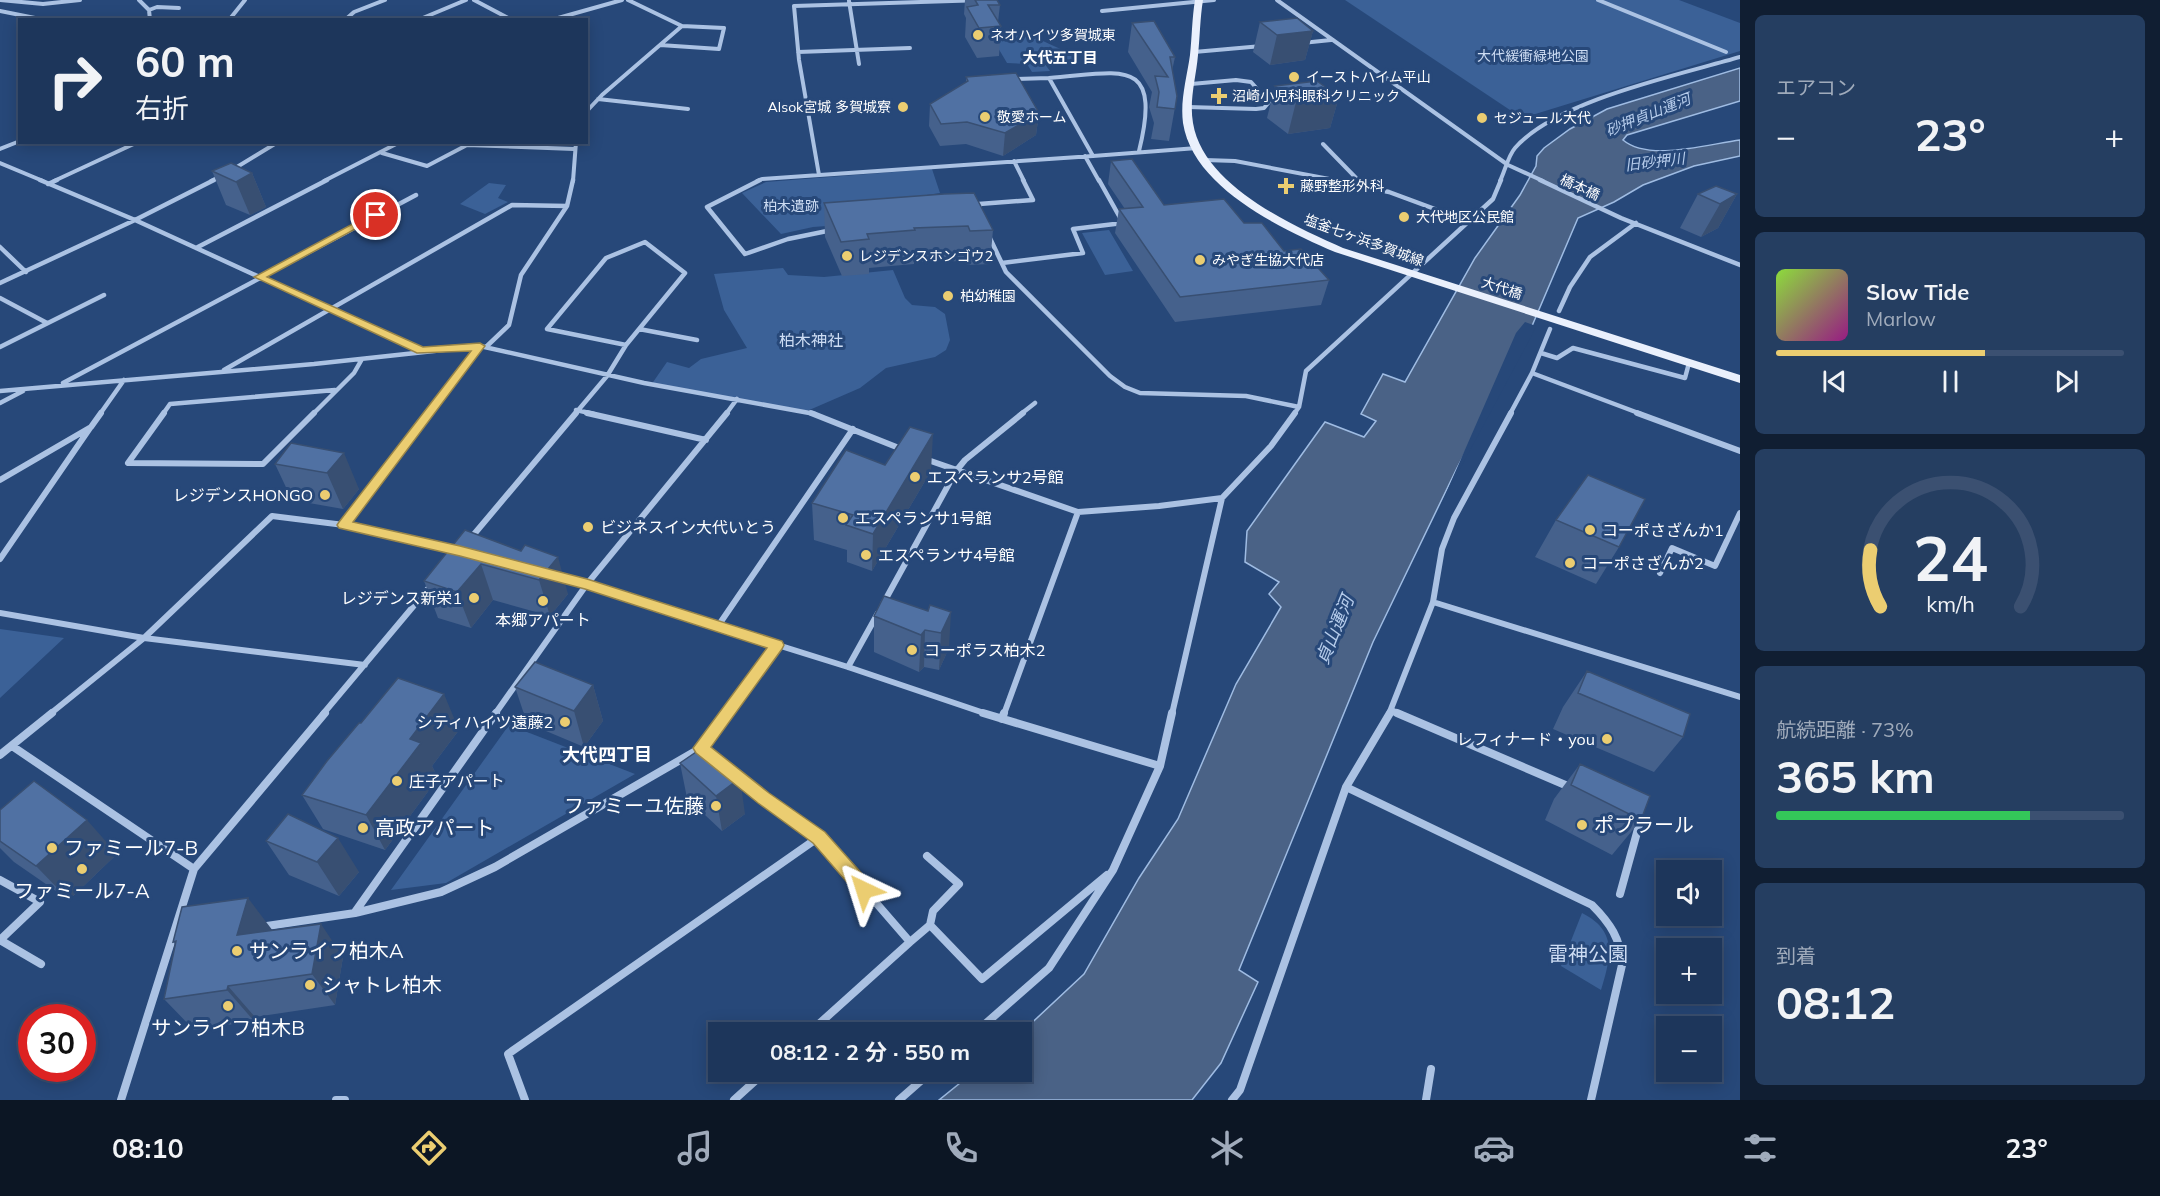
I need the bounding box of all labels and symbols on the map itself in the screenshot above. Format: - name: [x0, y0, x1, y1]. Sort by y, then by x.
- place label: ネオハイツ多賀城東: [990, 26, 1116, 44]
- marker: ネオハイツ多賀城東: [971, 28, 985, 42]
- park label: 大代緩衝緑地公園: [1477, 47, 1589, 65]
- district label: 大代五丁目: [1022, 48, 1098, 67]
- place label: イーストハイム平山: [1306, 68, 1431, 86]
- marker: イーストハイム平山: [1287, 70, 1301, 84]
- marker: 沼崎小児科眼科クリニック: [1210, 87, 1228, 105]
- place label: 沼崎小児科眼科クリニック: [1232, 87, 1400, 105]
- water label: 砂押貞山運河: [1603, 88, 1696, 140]
- place label: Alsok宮城 多賀城寮: [768, 98, 891, 116]
- marker: Alsok宮城 多賀城寮: [896, 100, 910, 114]
- place label: 敬愛ホーム: [997, 108, 1067, 126]
- place label: セジュール大代: [1494, 109, 1591, 127]
- marker: 敬愛ホーム: [978, 110, 992, 124]
- marker: セジュール大代: [1475, 111, 1489, 125]
- water label: 旧砂押川: [1624, 148, 1688, 175]
- street label: 橋本橋: [1557, 170, 1603, 204]
- marker: 藤野整形外科: [1277, 177, 1295, 195]
- place label: 藤野整形外科: [1300, 177, 1384, 195]
- pin: [350, 189, 401, 240]
- park label: 柏木遺跡: [763, 197, 819, 215]
- place label: 大代地区公民館: [1416, 208, 1514, 226]
- street label: 塩釜七ヶ浜多賀城線: [1302, 210, 1426, 270]
- marker: 大代地区公民館: [1397, 210, 1411, 224]
- place label: レジデンスホンゴウ2: [859, 247, 993, 265]
- marker: レジデンスホンゴウ2: [840, 249, 854, 263]
- place label: みやぎ生協大代店: [1212, 251, 1324, 269]
- marker: みやぎ生協大代店: [1193, 253, 1207, 267]
- street label: 大代橋: [1479, 273, 1525, 303]
- place label: 柏幼稚園: [960, 287, 1016, 305]
- marker: 柏幼稚園: [941, 289, 955, 303]
- park label: 柏木神社: [779, 330, 843, 350]
- place label: エスペランサ2号館: [927, 467, 1063, 487]
- marker: エスペランサ2号館: [908, 470, 922, 484]
- place label: レジデンスHONGO: [173, 485, 313, 505]
- marker: レジデンスHONGO: [318, 488, 332, 502]
- place label: エスペランサ1号館: [855, 508, 991, 528]
- marker: エスペランサ1号館: [836, 511, 850, 525]
- place label: ビジネスイン大代いとう: [600, 517, 776, 537]
- marker: ビジネスイン大代いとう: [581, 520, 595, 534]
- place label: コーポさざんか1: [1602, 520, 1724, 540]
- marker: コーポさざんか1: [1583, 523, 1597, 537]
- place label: エスペランサ4号館: [878, 545, 1014, 565]
- marker: エスペランサ4号館: [859, 548, 873, 562]
- place label: コーポさざんか2: [1582, 553, 1704, 573]
- marker: コーポさざんか2: [1563, 556, 1577, 570]
- place label: レジデンス新栄1: [341, 588, 462, 608]
- water label: 貞山運河: [1310, 589, 1360, 667]
- marker: レジデンス新栄1: [467, 591, 481, 605]
- marker: 本郷アパート: [536, 594, 550, 608]
- place label: 本郷アパート: [495, 610, 591, 630]
- place label: コーポラス柏木2: [924, 640, 1045, 660]
- marker: コーポラス柏木2: [905, 643, 919, 657]
- place label: シティハイツ遠藤2: [417, 712, 553, 732]
- marker: シティハイツ遠藤2: [558, 715, 572, 729]
- place label: レフィナード・you: [1457, 729, 1595, 749]
- marker: レフィナード・you: [1600, 732, 1614, 746]
- district label: 大代四丁目: [562, 743, 652, 766]
- place label: 庄子アパート: [409, 771, 505, 791]
- marker: 庄子アパート: [390, 774, 404, 788]
- place label: ファミーユ佐藤: [564, 793, 704, 818]
- marker: ファミーユ佐藤: [709, 799, 723, 813]
- place label: ポプラール: [1594, 812, 1694, 837]
- place label: 高政アパート: [375, 815, 495, 840]
- marker: ポプラール: [1575, 818, 1589, 832]
- marker: 高政アパート: [356, 821, 370, 835]
- place label: ファミール7-B: [64, 835, 198, 860]
- marker: ファミール7-B: [45, 841, 59, 855]
- position arrow: [832, 858, 896, 922]
- marker: ファミール7-A: [75, 862, 89, 876]
- place label: ファミール7-A: [14, 878, 150, 903]
- place label: サンライフ柏木A: [249, 938, 404, 963]
- park label: 雷神公園: [1548, 941, 1628, 966]
- marker: サンライフ柏木A: [230, 944, 244, 958]
- place label: シャトレ柏木: [322, 972, 442, 997]
- marker: シャトレ柏木: [303, 978, 317, 992]
- marker: サンライフ柏木B: [221, 999, 235, 1013]
- speed limit sign: 30: [18, 1004, 96, 1082]
- place label: サンライフ柏木B: [151, 1015, 305, 1040]

